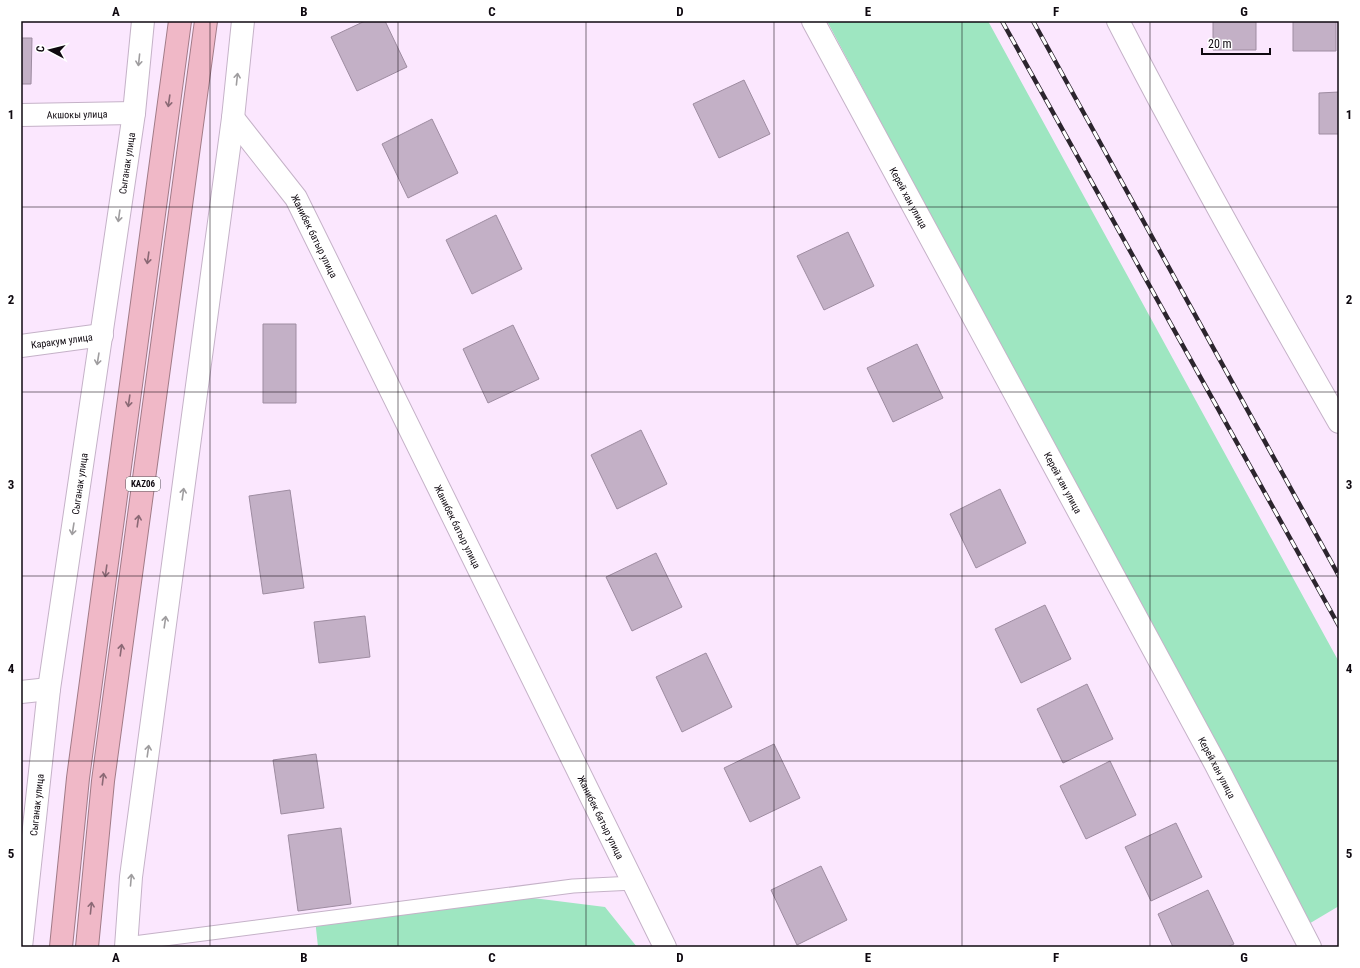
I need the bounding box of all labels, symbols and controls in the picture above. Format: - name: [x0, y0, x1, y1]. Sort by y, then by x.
- text: A: [112, 4, 120, 19]
- text: B: [300, 4, 308, 19]
- text: C: [488, 4, 496, 19]
- text: D: [676, 4, 684, 19]
- text: E: [865, 4, 872, 19]
- text: F: [1053, 4, 1059, 19]
- text: G: [1240, 4, 1248, 19]
- north arrow: [30, 30, 70, 70]
- scale bar: [1202, 30, 1270, 56]
- text: 20 m: [1208, 37, 1232, 51]
- text: С: [34, 45, 47, 53]
- one-way arrow: [135, 53, 143, 66]
- one-way arrow: [233, 73, 241, 86]
- one-way arrow: [165, 94, 173, 107]
- text: 1: [8, 107, 14, 122]
- text: 1: [1346, 107, 1352, 122]
- street label: Акшокы улица: [46, 108, 108, 120]
- street label: Сыганак улица: [117, 131, 137, 195]
- street label: Керей хан улица: [888, 165, 930, 230]
- street label: Жанибек батыр улица: [289, 192, 340, 280]
- one-way arrow: [115, 210, 123, 223]
- one-way arrow: [144, 251, 152, 264]
- text: 2: [8, 292, 15, 307]
- text: 2: [1346, 292, 1353, 307]
- street label: Каракум улица: [30, 331, 93, 350]
- one-way arrow: [94, 352, 102, 365]
- one-way arrow: [125, 394, 133, 407]
- street label: Керей хан улица: [1042, 450, 1084, 515]
- street label: Сыганак улица: [69, 452, 89, 515]
- text: 3: [8, 477, 14, 492]
- road number: KАZ06: [126, 477, 160, 491]
- text: 3: [1346, 477, 1352, 492]
- street label: Жанибек батыр улица: [433, 483, 483, 570]
- one-way arrow: [179, 488, 187, 501]
- one-way arrow: [134, 515, 142, 528]
- one-way arrow: [69, 522, 77, 535]
- one-way arrow: [102, 564, 110, 577]
- one-way arrow: [161, 616, 169, 629]
- one-way arrow: [117, 644, 125, 657]
- text: 4: [8, 661, 15, 676]
- text: 4: [1346, 661, 1353, 676]
- street label: Керей хан улица: [1196, 735, 1238, 800]
- one-way arrow: [144, 745, 152, 758]
- street label: Сыганак улица: [28, 773, 45, 836]
- one-way arrow: [100, 773, 107, 786]
- street label: Жанибек батыр улица: [576, 774, 626, 861]
- text: 5: [8, 846, 15, 861]
- text: 5: [1346, 846, 1353, 861]
- one-way arrow: [128, 874, 135, 887]
- one-way arrow: [87, 902, 94, 915]
- text: A: [112, 950, 120, 965]
- text: B: [300, 950, 308, 965]
- text: C: [488, 950, 496, 965]
- text: D: [676, 950, 684, 965]
- text: E: [865, 950, 872, 965]
- text: F: [1053, 950, 1059, 965]
- text: G: [1240, 950, 1248, 965]

